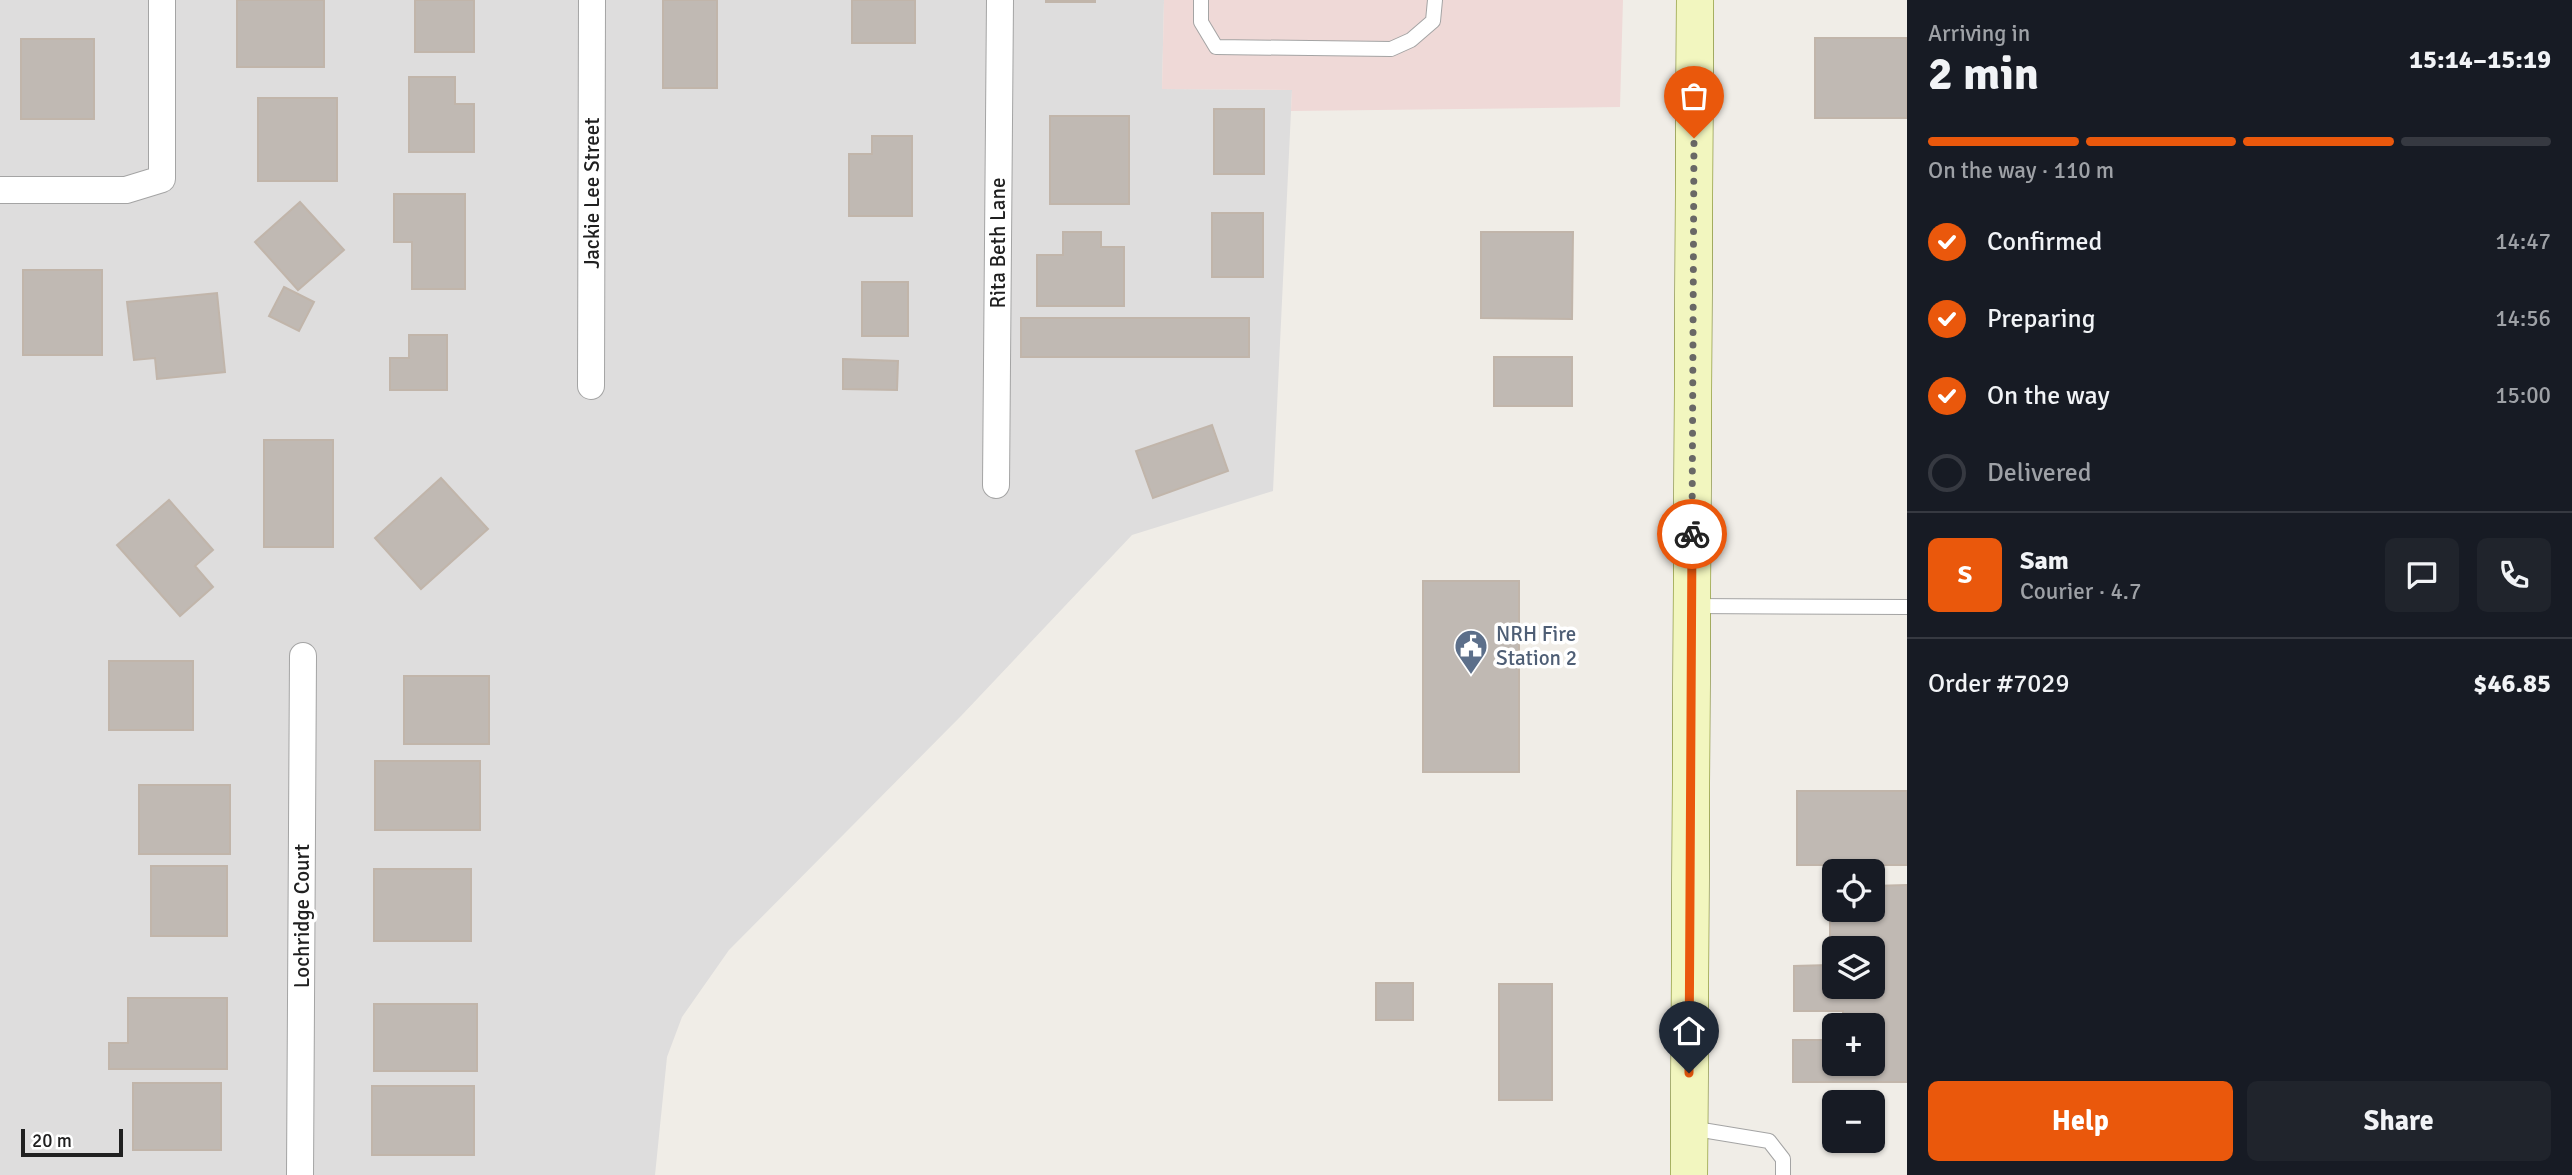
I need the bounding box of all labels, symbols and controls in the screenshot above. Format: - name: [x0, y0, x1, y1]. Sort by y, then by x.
- text: Arriving in: [1928, 19, 2030, 48]
- text: 15:14–15:19: [2409, 44, 2551, 76]
- text: 2 min: [1928, 46, 2039, 102]
- pin: [1664, 66, 1724, 138]
- icon: bag: [1675, 77, 1713, 115]
- street label: Jackie Lee Street: [579, 117, 605, 269]
- text: On the way · 110 m: [1928, 156, 2114, 185]
- street label: Rita Beth Lane: [985, 178, 1011, 308]
- icon: check: [1928, 223, 1966, 261]
- text: Confirmed: [1987, 226, 2102, 258]
- text: 14:47: [2495, 227, 2551, 256]
- icon: check: [1928, 300, 1966, 338]
- text: Preparing: [1987, 303, 2095, 335]
- text: 14:56: [2495, 304, 2551, 333]
- icon: check: [1928, 377, 1966, 415]
- text: On the way: [1987, 380, 2110, 412]
- text: 15:00: [2495, 381, 2551, 410]
- text: Delivered: [1987, 457, 2092, 489]
- courier: [1657, 499, 1727, 569]
- icon: bike: [1673, 515, 1711, 553]
- button: chat: [2385, 538, 2459, 612]
- button: phone: [2477, 538, 2551, 612]
- text: Sam: [2020, 545, 2069, 577]
- text: S: [1958, 559, 1972, 591]
- text: Courier · 4.7: [2020, 577, 2141, 606]
- place label: NRH Fire Station 2: [1496, 621, 1577, 671]
- public building icon: NRH Fire Station 2: [1452, 627, 1490, 676]
- text: Order #7029: [1928, 668, 2069, 700]
- text: $46.85: [2473, 668, 2551, 700]
- street label: Lochridge Court: [289, 844, 315, 988]
- map controls: [1822, 859, 1885, 1153]
- button: locate: [1822, 859, 1885, 922]
- button: layers: [1822, 936, 1885, 999]
- pin: [1659, 1001, 1719, 1073]
- icon: home: [1670, 1012, 1708, 1050]
- button: +: [1822, 1013, 1885, 1076]
- button: Help: [1928, 1081, 2233, 1161]
- button: Share: [2247, 1081, 2551, 1161]
- button: −: [1822, 1090, 1885, 1153]
- scale bar: [21, 1126, 122, 1158]
- text: 20 m: [32, 1129, 72, 1153]

